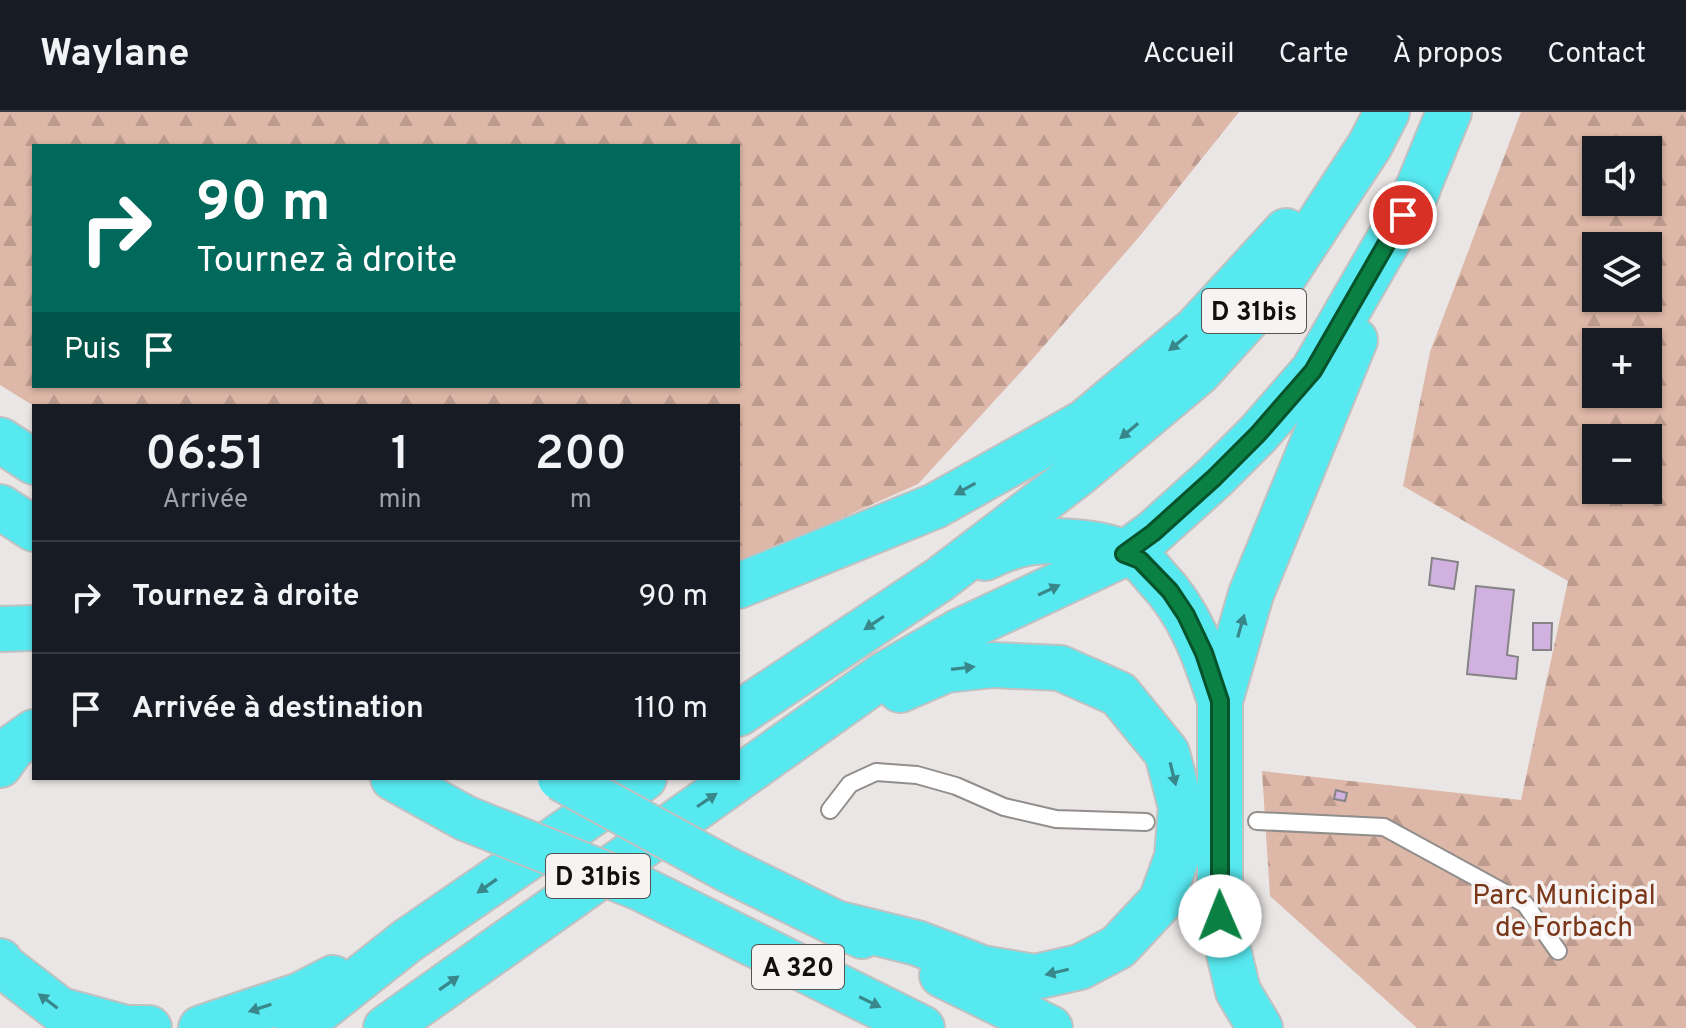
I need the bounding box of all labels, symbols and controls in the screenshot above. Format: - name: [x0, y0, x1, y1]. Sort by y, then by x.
- text: Waylane: [40, 31, 189, 80]
- text: Accueil: [1143, 37, 1235, 73]
- text: Carte: [1279, 37, 1349, 73]
- text: À propos: [1393, 37, 1503, 73]
- text: Contact: [1547, 37, 1646, 73]
- map controls: [1582, 136, 1662, 504]
- button: sound: [1582, 136, 1662, 216]
- text: 90 m: [196, 170, 331, 240]
- icon: right: [64, 176, 168, 280]
- pin: [1369, 181, 1437, 249]
- icon: arrive: [1381, 193, 1425, 237]
- button: layers: [1582, 232, 1662, 312]
- text: Tournez à droite: [196, 239, 457, 285]
- road number: D 31bis: [1202, 289, 1306, 333]
- icon: arrive: [137, 328, 181, 372]
- button: +: [1582, 328, 1662, 408]
- text: Puis: [64, 332, 121, 369]
- one-way arrow: [1169, 334, 1189, 351]
- one-way arrow: [1119, 422, 1139, 439]
- button: −: [1582, 424, 1662, 504]
- text: 06:51: [145, 426, 265, 486]
- text: 1: [391, 426, 409, 486]
- text: 200: [535, 426, 627, 486]
- one-way arrow: [954, 482, 976, 496]
- text: Arrivée: [163, 484, 248, 517]
- text: min: [378, 484, 422, 517]
- text: m: [570, 484, 592, 517]
- icon: right: [64, 575, 108, 619]
- text: Tournez à droite: [132, 579, 360, 616]
- text: 90 m: [639, 579, 708, 616]
- one-way arrow: [1037, 583, 1061, 597]
- one-way arrow: [1236, 613, 1248, 638]
- one-way arrow: [864, 616, 885, 631]
- one-way arrow: [951, 662, 976, 675]
- icon: arrive: [64, 687, 108, 731]
- text: Arrivée à destination: [132, 691, 424, 728]
- text: 110 m: [634, 691, 708, 728]
- one-way arrow: [1167, 762, 1179, 787]
- one-way arrow: [696, 792, 717, 807]
- road number: D 31bis: [546, 854, 650, 898]
- position arrow: [1178, 874, 1262, 958]
- one-way arrow: [477, 878, 498, 893]
- park label: Parc Municipal de Forbach: [1472, 879, 1656, 947]
- road number: A 320: [752, 945, 844, 989]
- one-way arrow: [1045, 966, 1070, 979]
- one-way arrow: [439, 976, 460, 991]
- one-way arrow: [37, 993, 59, 1009]
- one-way arrow: [858, 995, 881, 1009]
- one-way arrow: [248, 1003, 272, 1015]

